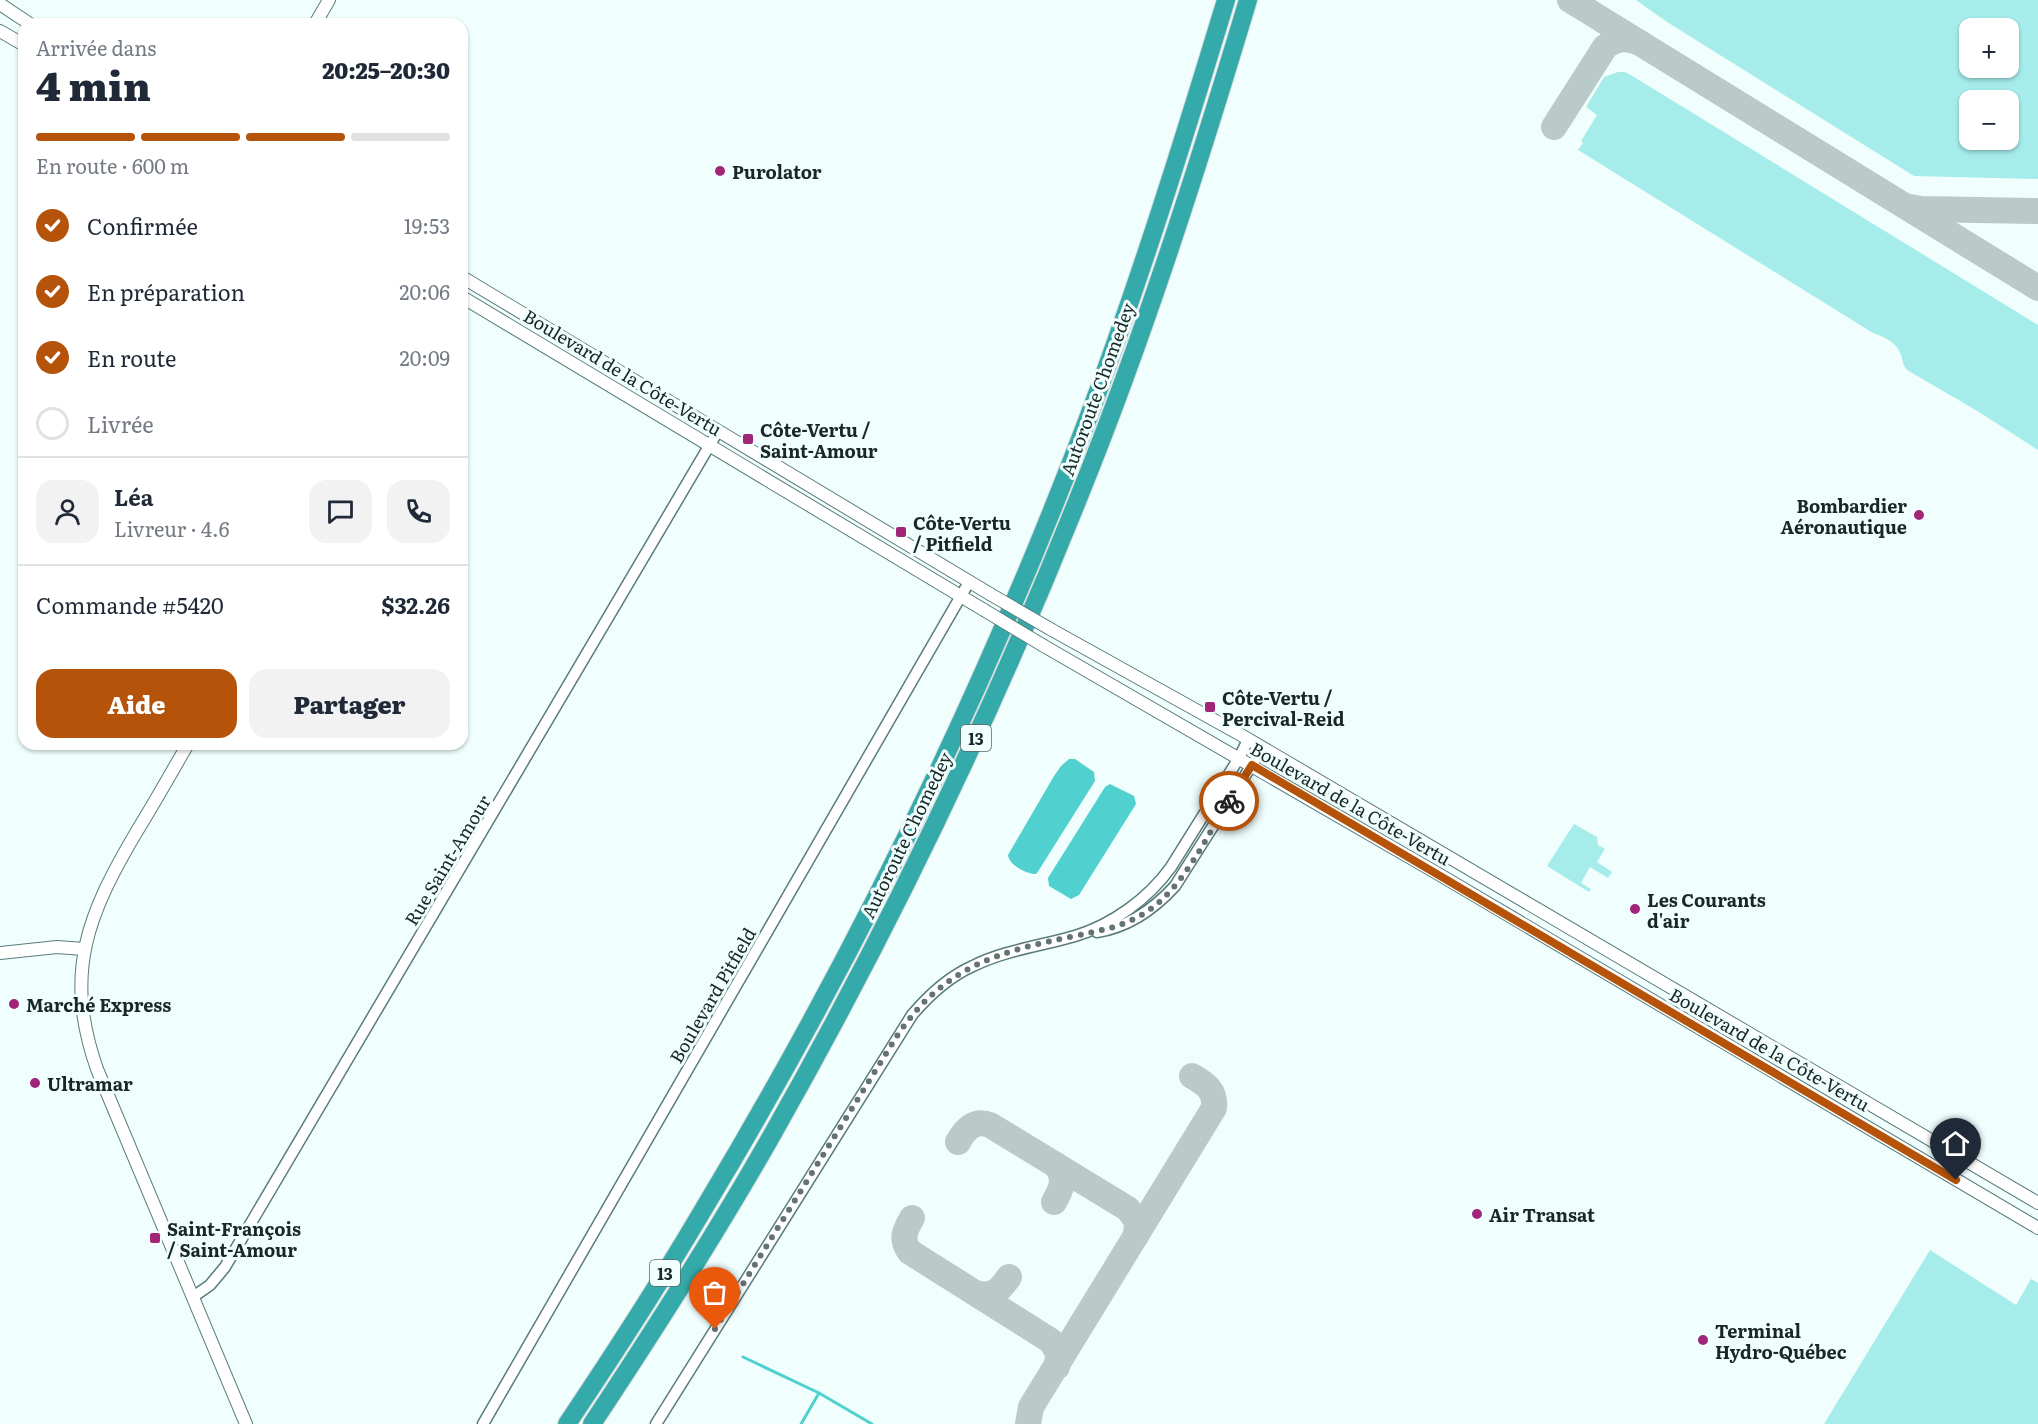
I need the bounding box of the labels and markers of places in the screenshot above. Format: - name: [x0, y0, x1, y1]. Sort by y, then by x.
- place label: Purolator: [732, 158, 822, 185]
- marker: Purolator: [713, 164, 727, 178]
- place label: Côte-Vertu / Saint-Amour: [760, 416, 878, 464]
- marker: Côte-Vertu / Saint-Amour: [741, 432, 755, 446]
- place label: Bombardier Aéronautique: [1780, 492, 1907, 540]
- marker: Bombardier Aéronautique: [1912, 508, 1926, 522]
- place label: Côte-Vertu / Pitfield: [913, 509, 1011, 557]
- marker: Côte-Vertu / Pitfield: [894, 525, 908, 539]
- place label: Côte-Vertu / Percival-Reid: [1222, 684, 1345, 732]
- marker: Côte-Vertu / Percival-Reid: [1203, 700, 1217, 714]
- place label: Les Courants d'air: [1647, 886, 1766, 934]
- marker: Les Courants d'air: [1628, 902, 1642, 916]
- place label: Marché Express: [26, 991, 171, 1018]
- marker: Marché Express: [7, 997, 21, 1011]
- place label: Ultramar: [47, 1070, 133, 1097]
- marker: Ultramar: [28, 1076, 42, 1090]
- pin: [1930, 1118, 1981, 1180]
- place label: Air Transat: [1489, 1201, 1595, 1228]
- marker: Air Transat: [1470, 1207, 1484, 1221]
- place label: Saint-François / Saint-Amour: [167, 1215, 301, 1263]
- marker: Saint-François / Saint-Amour: [148, 1231, 162, 1245]
- pin: [689, 1267, 740, 1329]
- place label: Terminal Hydro-Québec: [1715, 1317, 1847, 1365]
- marker: Terminal Hydro-Québec: [1696, 1333, 1710, 1347]

